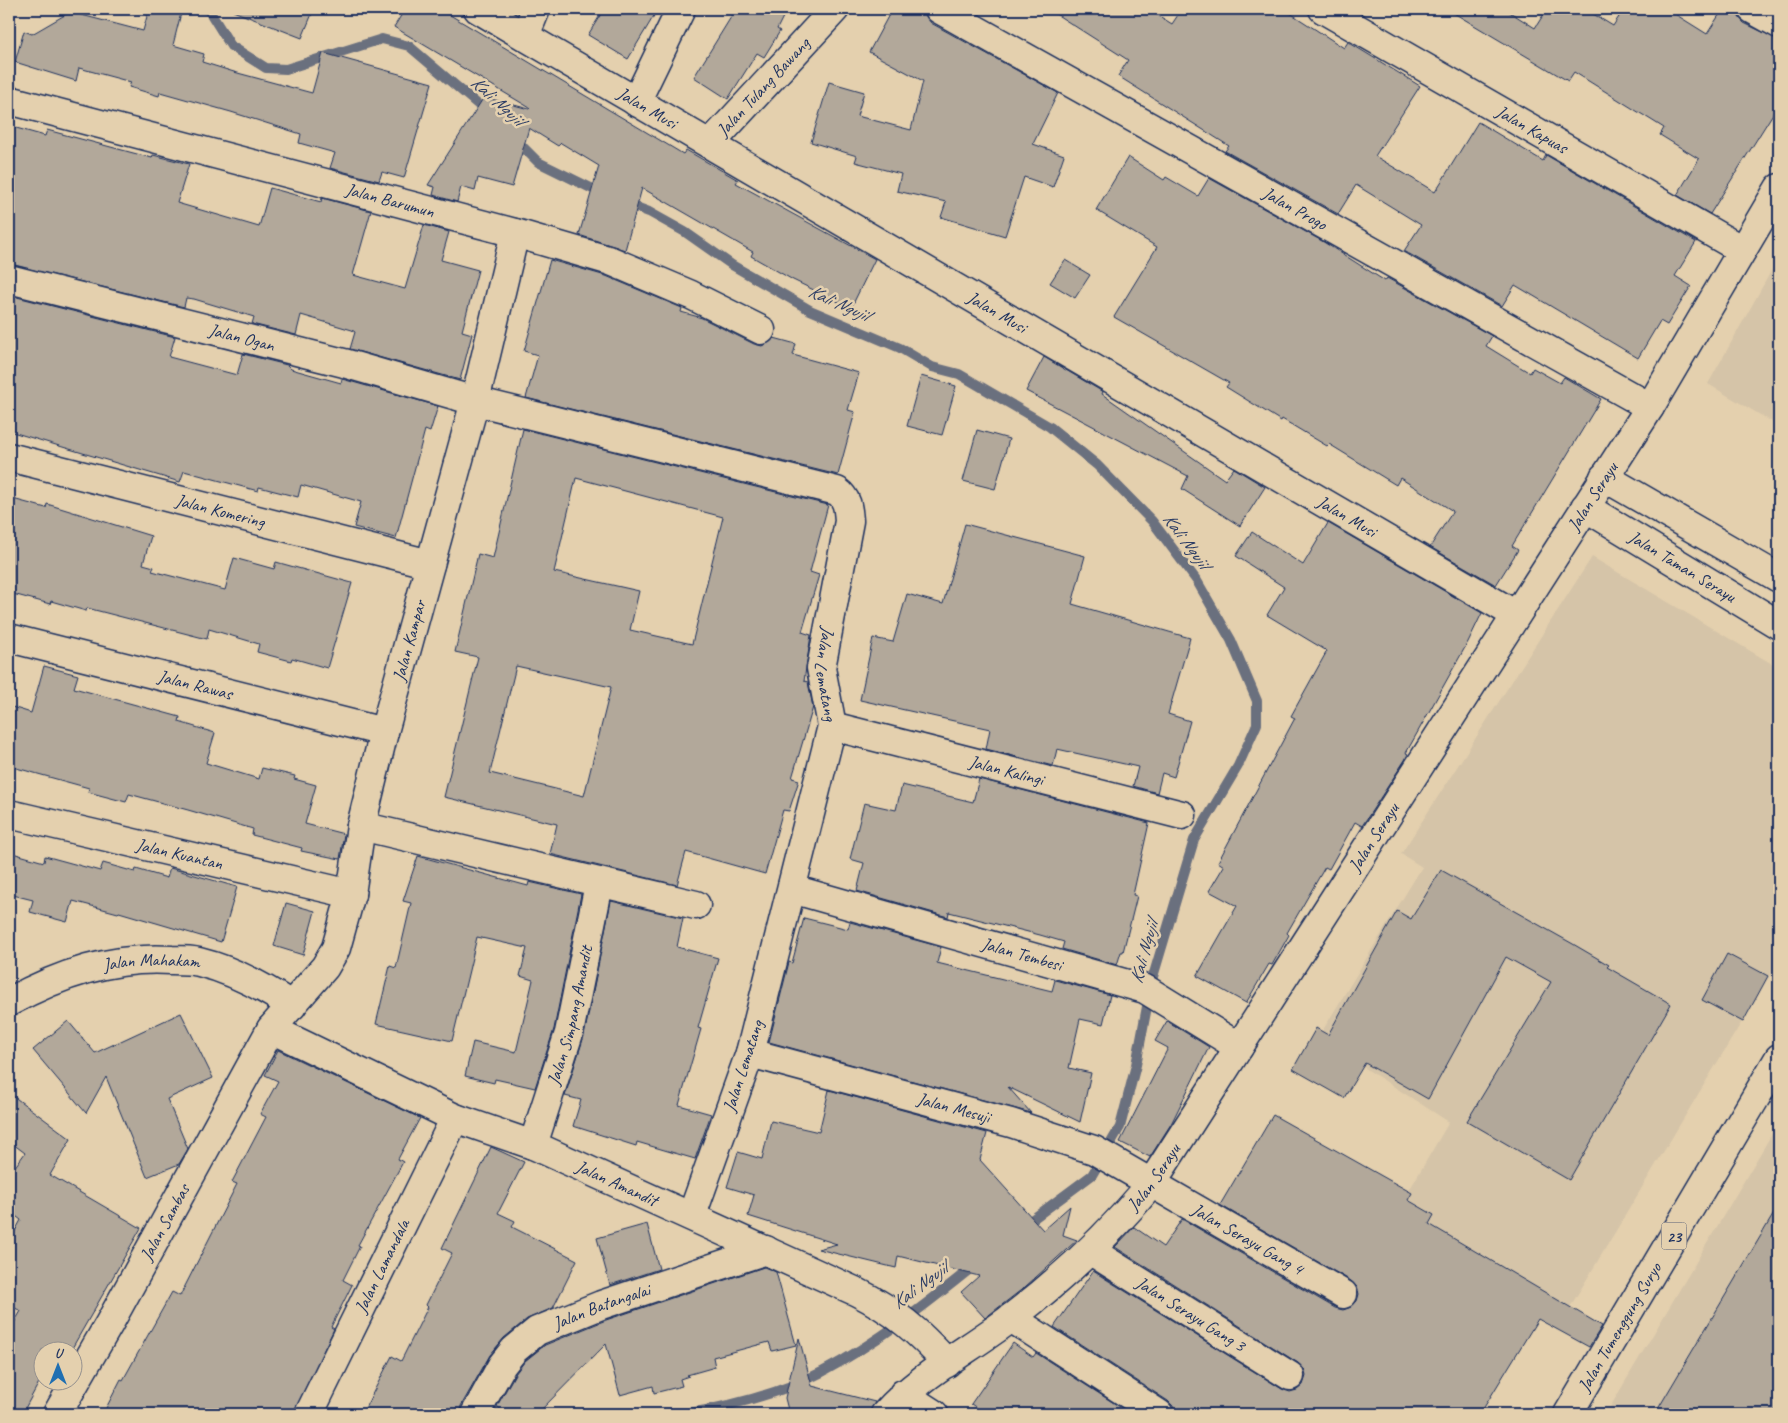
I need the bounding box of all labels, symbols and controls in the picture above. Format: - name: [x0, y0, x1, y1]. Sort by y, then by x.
- street label: Jalan Tulang Bawang: [711, 32, 815, 142]
- water label: Kali Ngujil: [466, 71, 534, 135]
- street label: Jalan Musi: [613, 81, 683, 135]
- street label: Jalan Kapuas: [1492, 100, 1573, 159]
- street label: Jalan Barumun: [342, 178, 438, 223]
- street label: Jalan Progo: [1258, 181, 1332, 236]
- water label: Kali Ngujil: [805, 279, 879, 330]
- street label: Jalan Musi: [963, 286, 1033, 339]
- street label: Jalan Ogan: [206, 318, 278, 356]
- street label: Jalan Serayu: [1562, 457, 1623, 536]
- street label: Jalan Komering: [173, 489, 269, 533]
- street label: Jalan Musi: [1312, 490, 1383, 543]
- water label: Kali Ngujil: [1157, 508, 1219, 579]
- street label: Jalan Taman Serayu: [1624, 525, 1741, 608]
- street label: Jalan Kampar: [387, 596, 431, 684]
- street label: Jalan Lematang: [810, 624, 842, 724]
- street label: Jalan Rawas: [155, 665, 236, 705]
- street label: Jalan Kalingi: [966, 750, 1049, 791]
- street label: Jalan Serayu: [1343, 798, 1405, 877]
- street label: Jalan Kuantan: [133, 833, 226, 875]
- water label: Kali Ngujil: [1124, 912, 1166, 986]
- street label: Jalan Tembesi: [978, 932, 1067, 977]
- street label: Jalan Simpang Amandit: [542, 942, 598, 1089]
- street label: Jalan Mahakam: [100, 948, 203, 976]
- street label: Jalan Lematang: [718, 1016, 769, 1116]
- street label: Jalan Mesuji: [914, 1087, 995, 1129]
- street label: Jalan Serayu: [1121, 1138, 1186, 1216]
- street label: Jalan Amandit: [572, 1155, 664, 1212]
- street label: Jalan Sambas: [135, 1179, 196, 1265]
- street label: Jalan Serayu Gang 4: [1187, 1198, 1309, 1281]
- street label: Jalan Lamandala: [349, 1214, 415, 1317]
- road number: 23: [1662, 1222, 1686, 1250]
- water label: Kali Ngujil: [887, 1253, 958, 1315]
- street label: Jalan Tumenggung Suryo: [1572, 1257, 1667, 1396]
- street label: Jalan Serayu Gang 3: [1131, 1271, 1251, 1357]
- street label: Jalan Batangalai: [549, 1278, 655, 1335]
- north arrow: [32, 1340, 82, 1390]
- text: U: [55, 1345, 65, 1362]

